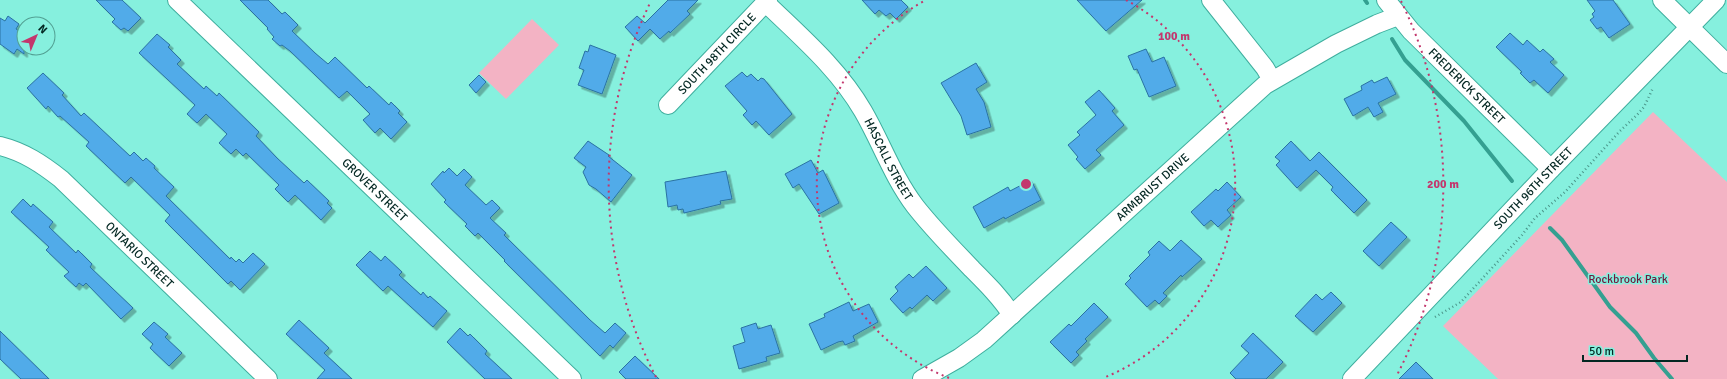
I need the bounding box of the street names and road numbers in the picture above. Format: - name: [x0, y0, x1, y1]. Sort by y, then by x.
- street label: SOUTH 98TH CIRCLE: [675, 10, 760, 98]
- street label: FREDERICK STREET: [1425, 45, 1508, 127]
- street label: HASCALL STREET: [860, 116, 916, 203]
- street label: SOUTH 96TH STREET: [1491, 144, 1576, 233]
- street label: ARMBRUST DRIVE: [1113, 150, 1193, 224]
- street label: GROVER STREET: [338, 155, 410, 225]
- street label: ONTARIO STREET: [102, 219, 176, 292]

